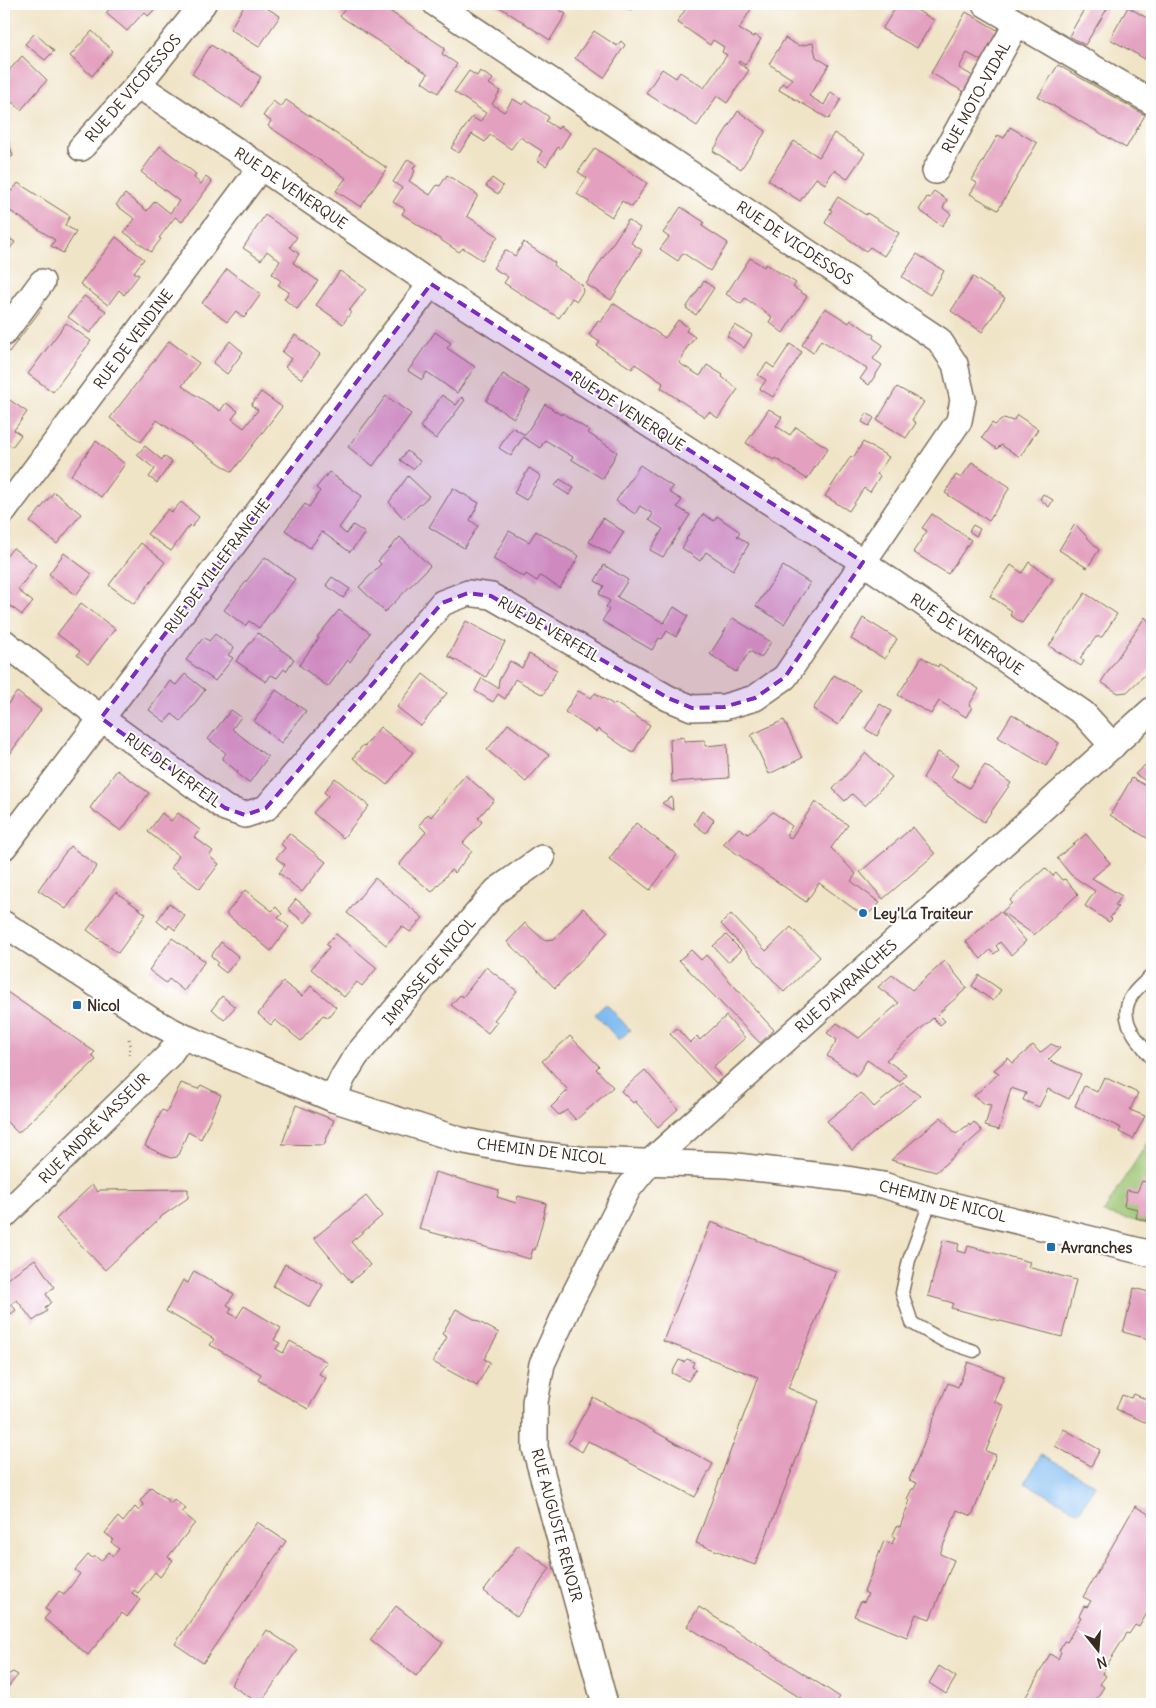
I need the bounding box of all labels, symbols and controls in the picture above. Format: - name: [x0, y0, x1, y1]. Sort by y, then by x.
- street label: RUE DE VICDESSOS: [81, 30, 185, 146]
- street label: RUE MOTO-VIDAL: [937, 38, 1015, 156]
- street label: RUE DE VENERQUE: [231, 143, 351, 233]
- street label: RUE DE VICDESSOS: [733, 197, 857, 289]
- street label: RUE DE VENDINE: [89, 285, 177, 393]
- street label: RUE DE VENERQUE: [567, 367, 689, 455]
- street label: RUE DE VILLEFRANCHE: [160, 495, 274, 637]
- street label: RUE DE VENERQUE: [907, 589, 1027, 679]
- street label: RUE DE VERFEIL: [494, 592, 604, 666]
- street label: RUE DE VERFEIL: [121, 729, 225, 811]
- place label: Ley'La Traiteur: [873, 904, 974, 924]
- marker: Ley'La Traiteur: [857, 907, 869, 919]
- street label: IMPASSE DE NICOL: [378, 913, 480, 1029]
- street label: RUE D'AVRANCHES: [791, 935, 901, 1037]
- place label: Nicol: [87, 996, 120, 1015]
- marker: Nicol: [71, 999, 83, 1011]
- street label: RUE ANDRÉ VASSEUR: [35, 1068, 154, 1187]
- street label: CHEMIN DE NICOL: [476, 1134, 608, 1168]
- street label: CHEMIN DE NICOL: [877, 1176, 1009, 1226]
- place label: Avranches: [1061, 1238, 1132, 1257]
- marker: Avranches: [1045, 1241, 1057, 1253]
- street label: RUE AUGUSTE RENOIR: [527, 1446, 587, 1604]
- north arrow: [1074, 1626, 1124, 1676]
- text: N: [1095, 1652, 1109, 1672]

